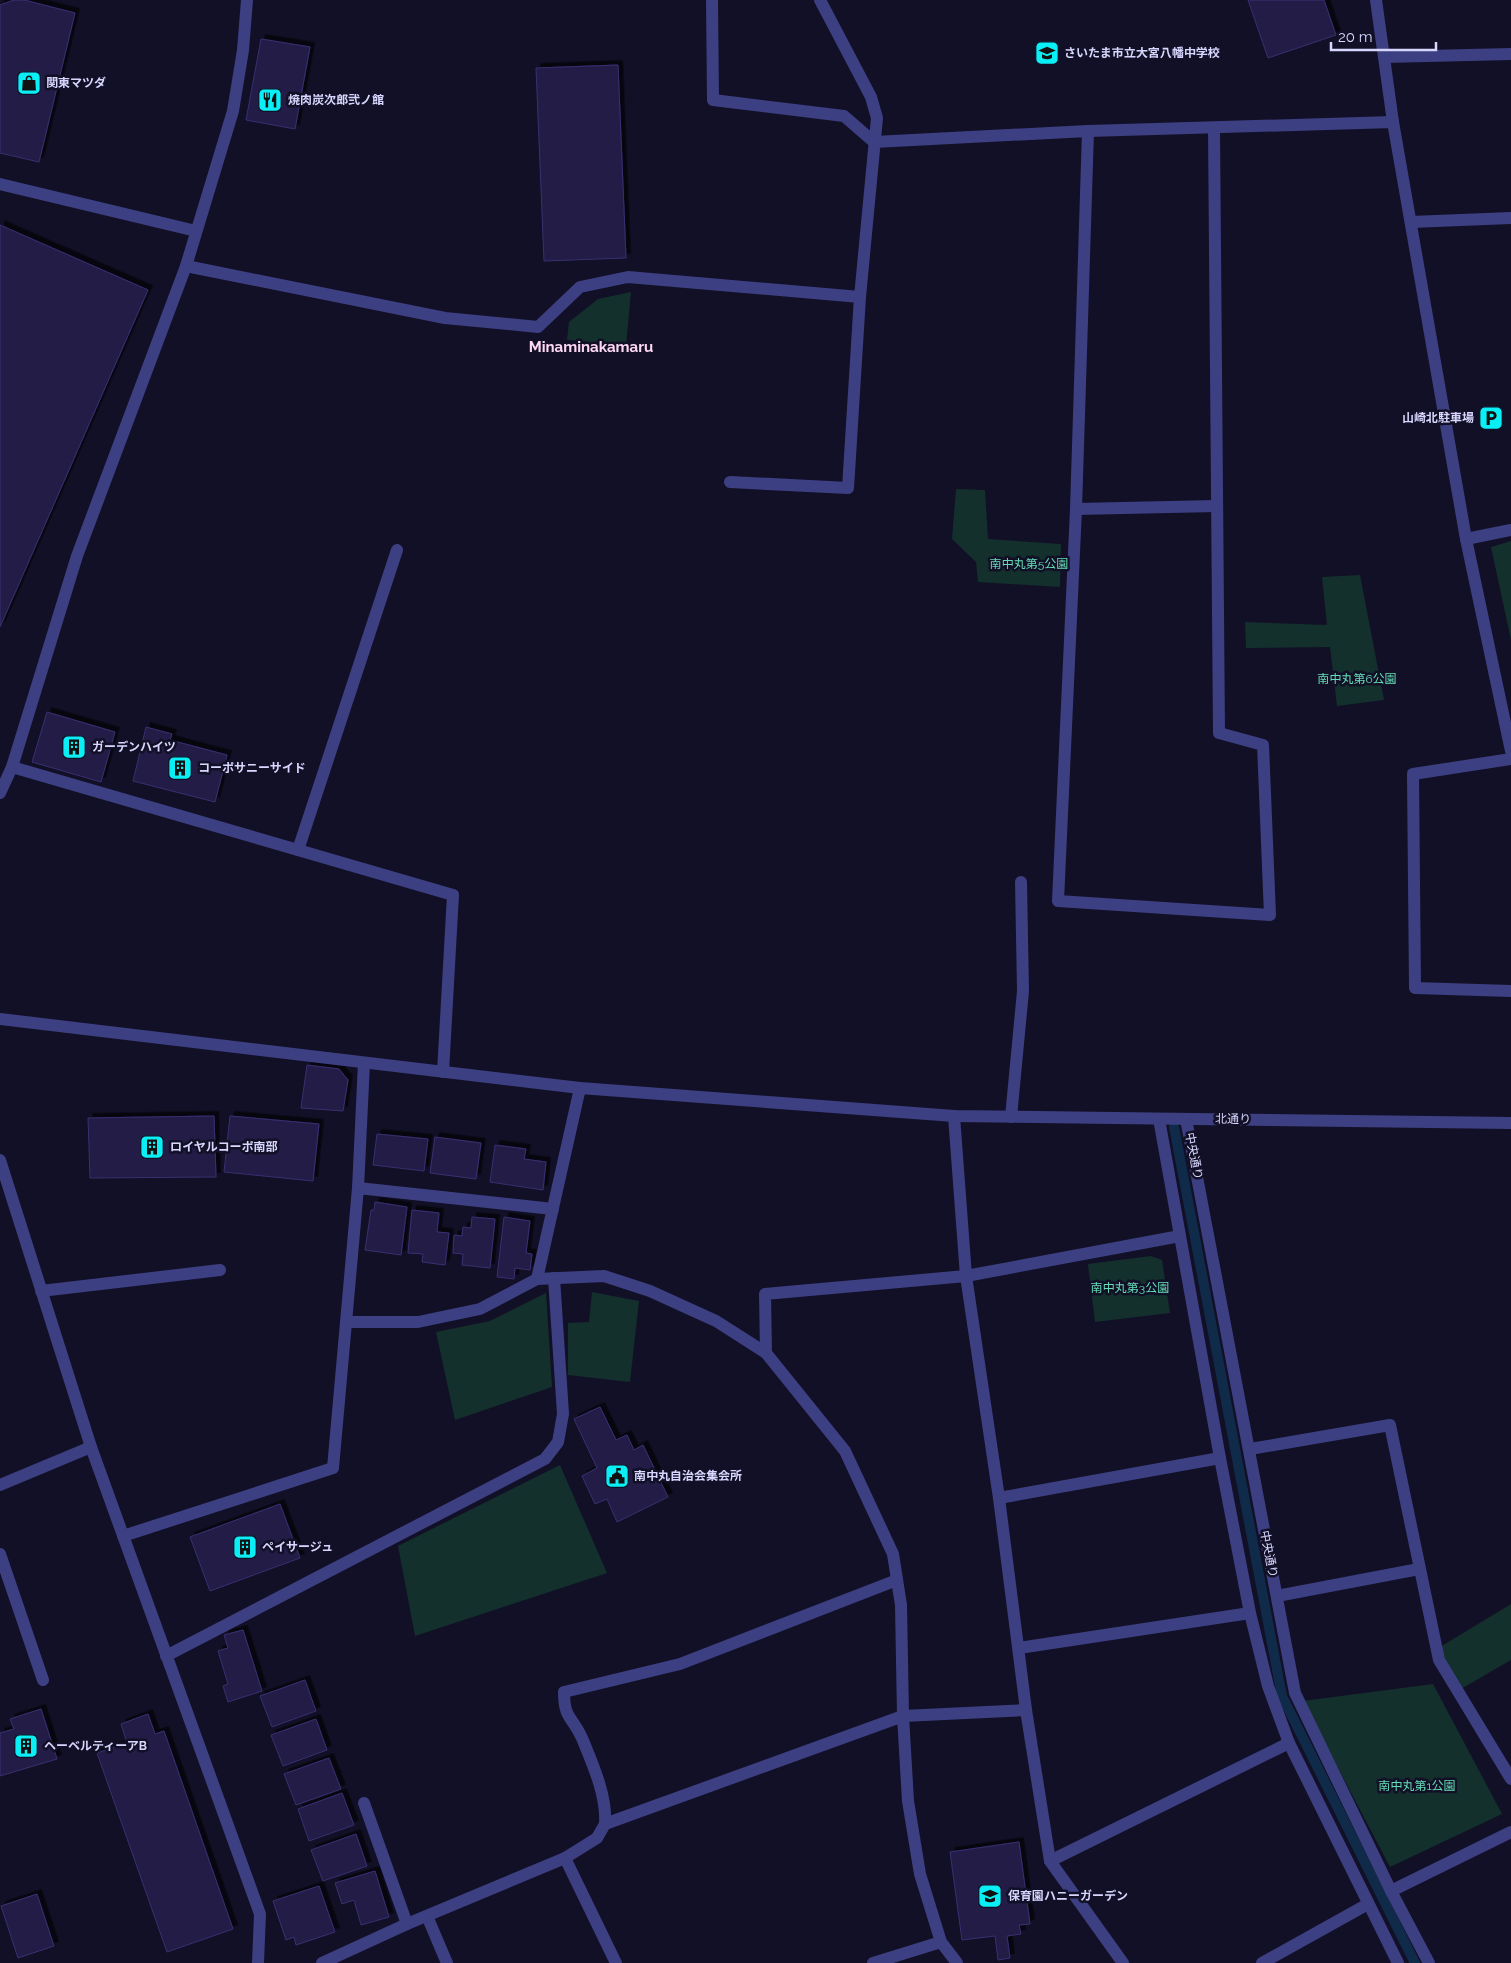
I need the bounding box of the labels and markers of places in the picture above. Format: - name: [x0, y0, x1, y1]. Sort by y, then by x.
- school or university icon: さいたま市立大宮八幡中学校: [1034, 40, 1060, 66]
- place label: さいたま市立大宮八幡中学校: [1064, 46, 1220, 60]
- shop icon: 関東マツダ: [16, 70, 42, 96]
- place label: 関東マツダ: [46, 76, 106, 90]
- restaurant icon: 焼肉炭次郎弐ノ館: [257, 87, 283, 113]
- place label: 焼肉炭次郎弐ノ館: [288, 93, 384, 107]
- parking icon: 山崎北駐車場: [1478, 405, 1504, 431]
- place label: 山崎北駐車場: [1402, 411, 1474, 425]
- building icon: ガーデンハイツ: [61, 734, 87, 760]
- place label: ガーデンハイツ: [92, 740, 176, 754]
- building icon: コーポサニーサイド: [167, 755, 193, 781]
- place label: コーポサニーサイド: [198, 761, 306, 775]
- building icon: ロイヤルコーポ南部: [139, 1134, 165, 1160]
- place label: ロイヤルコーポ南部: [170, 1140, 277, 1154]
- public building icon: 南中丸自治会集会所: [604, 1463, 630, 1489]
- place label: 南中丸自治会集会所: [634, 1469, 742, 1483]
- building icon: ペイサージュ: [232, 1534, 258, 1560]
- place label: ペイサージュ: [262, 1540, 333, 1554]
- building icon: ヘーベルティーアB: [13, 1733, 39, 1759]
- place label: ヘーベルティーアB: [44, 1739, 147, 1753]
- school or university icon: 保育園ハニーガーデン: [977, 1883, 1003, 1909]
- place label: 保育園ハニーガーデン: [1008, 1889, 1128, 1903]

